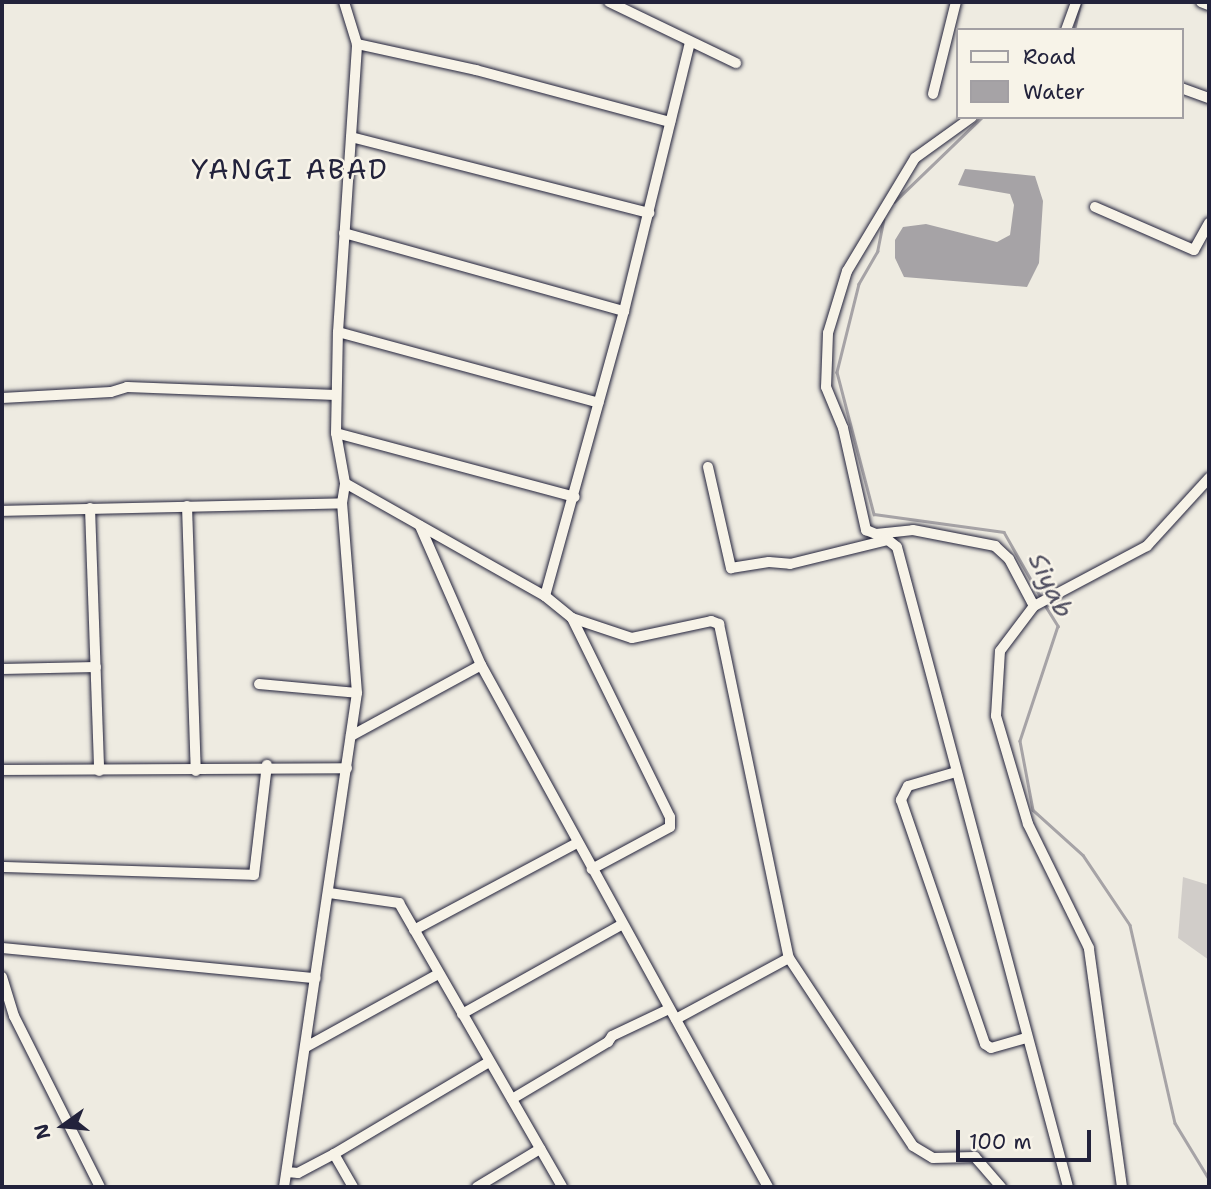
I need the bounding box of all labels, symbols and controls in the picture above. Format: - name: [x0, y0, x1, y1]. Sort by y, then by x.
- legend: [956, 28, 1183, 119]
- text: Road: [1023, 43, 1076, 71]
- text: Water: [1023, 78, 1085, 106]
- district label: YANGI ABAD: [192, 152, 388, 186]
- water label: Siyab: [1022, 547, 1080, 623]
- north arrow: [28, 1091, 98, 1161]
- scale bar: [959, 1116, 1094, 1160]
- text: N: [28, 1121, 56, 1142]
- text: 100 m: [969, 1128, 1032, 1156]

